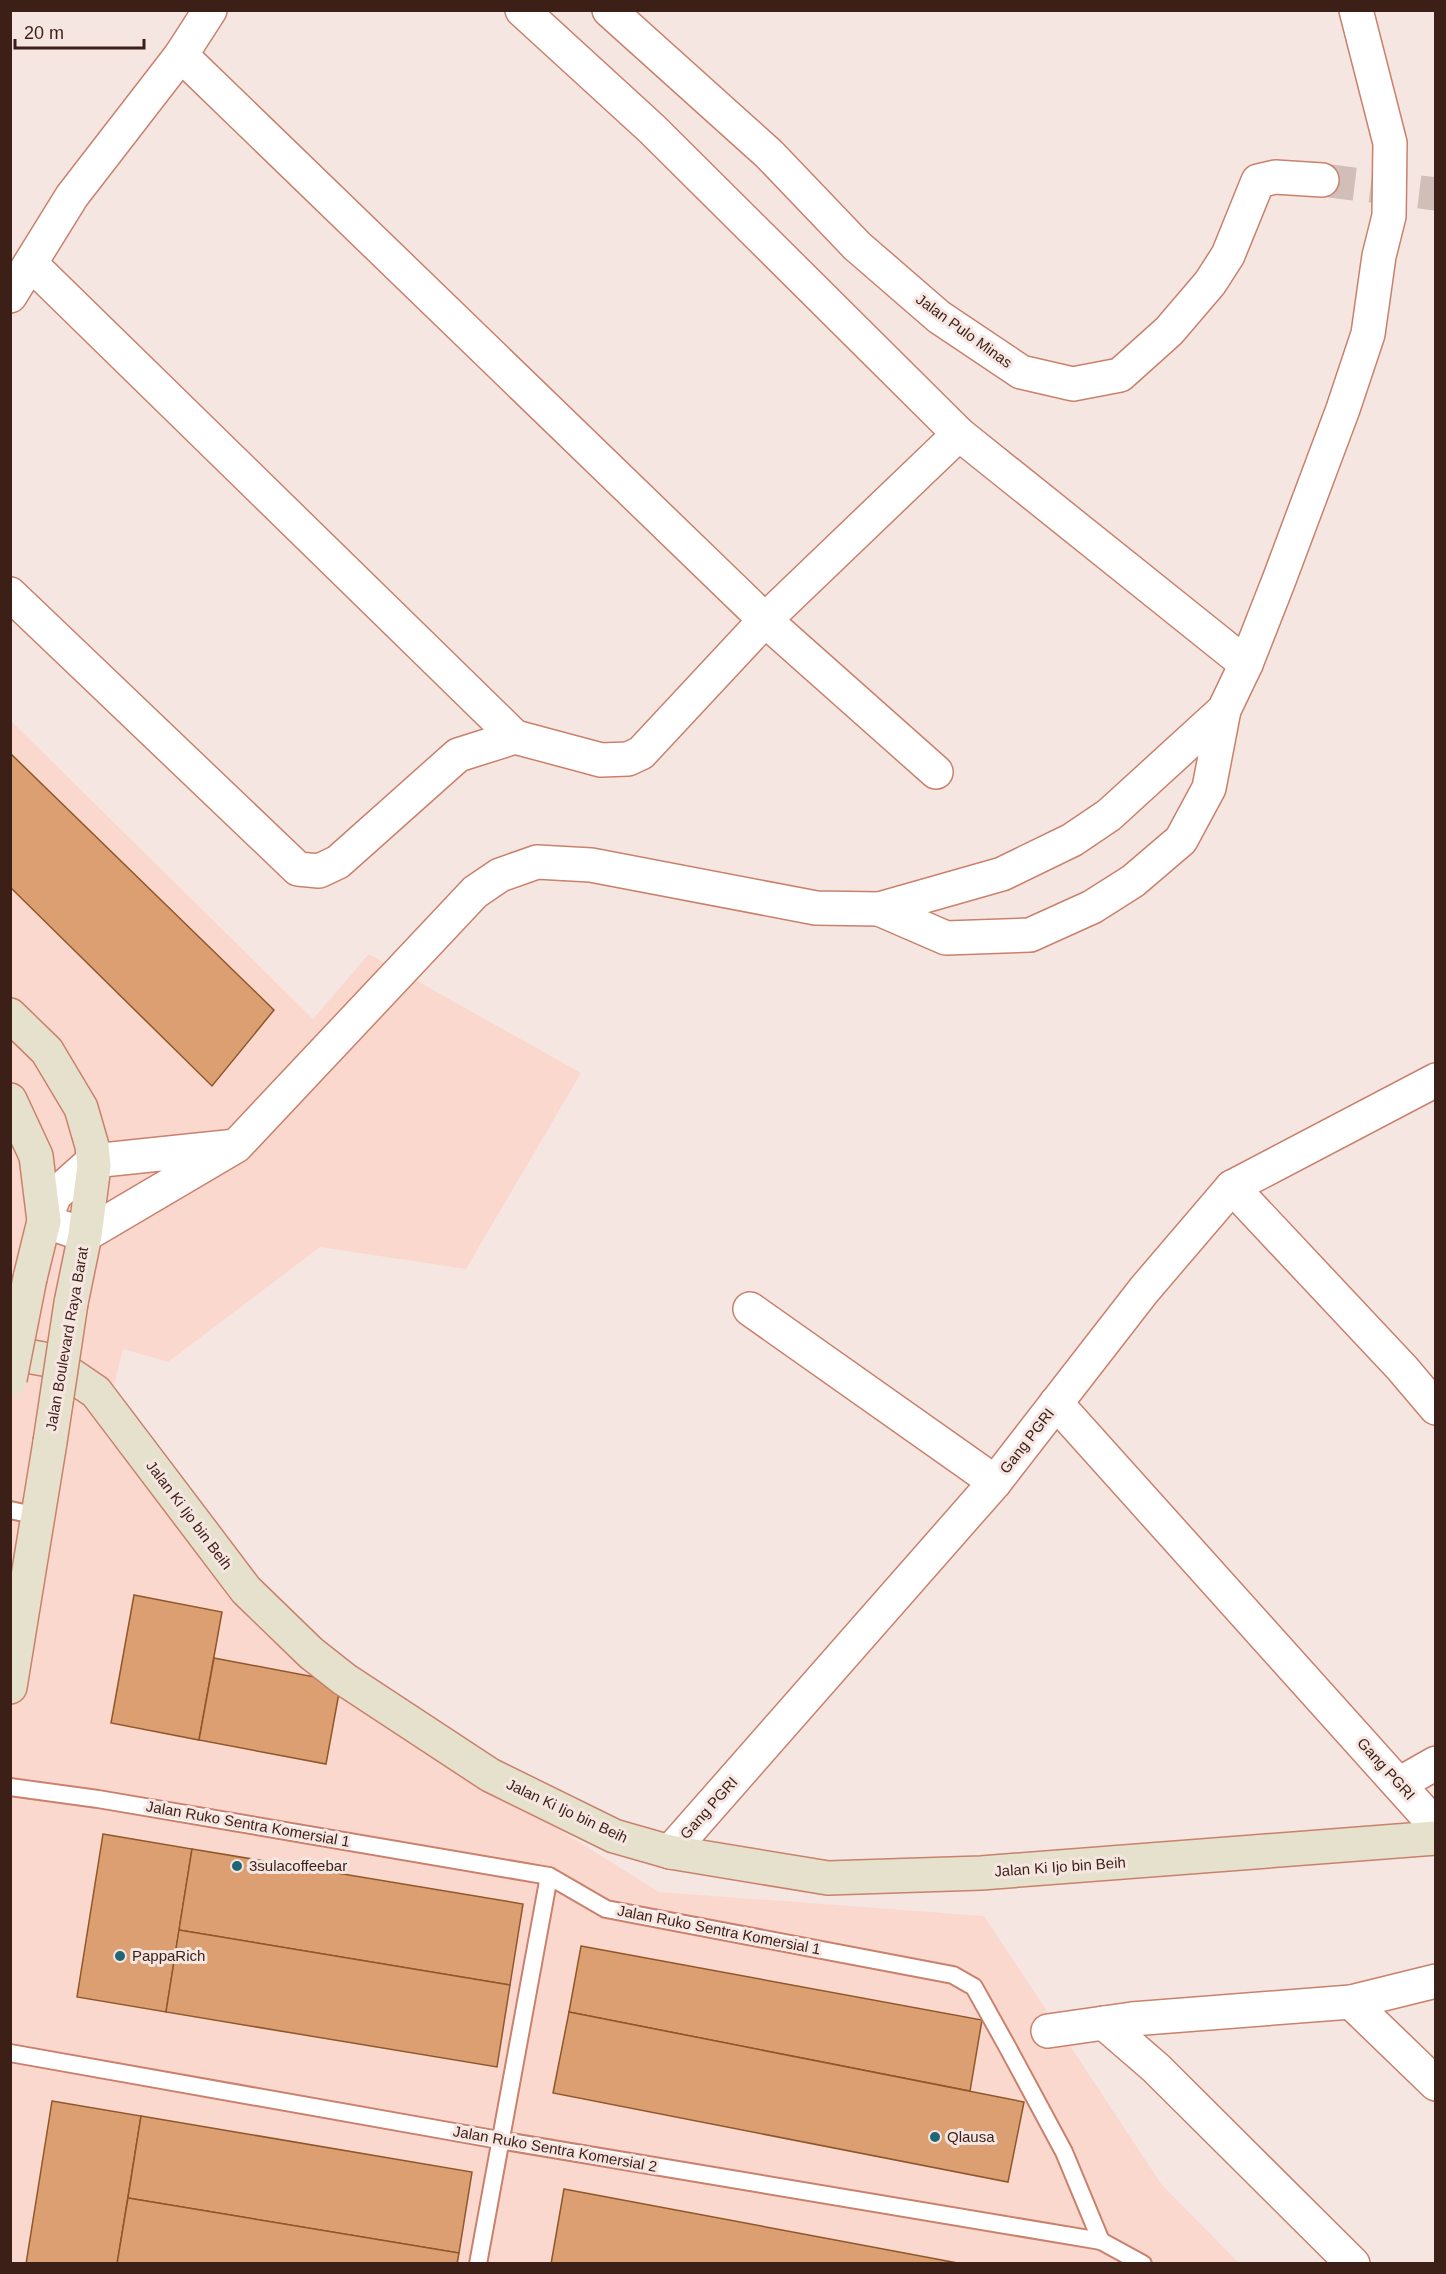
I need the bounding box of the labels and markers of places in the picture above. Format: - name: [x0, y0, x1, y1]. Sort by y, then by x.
- place label: 3sulacoffeebar: [249, 1857, 347, 1874]
- marker: 3sulacoffeebar: [230, 1859, 244, 1873]
- place label: PappaRich: [132, 1947, 205, 1964]
- marker: PappaRich: [113, 1949, 127, 1963]
- place label: Qlausa: [947, 2128, 995, 2145]
- marker: Qlausa: [928, 2130, 942, 2144]

